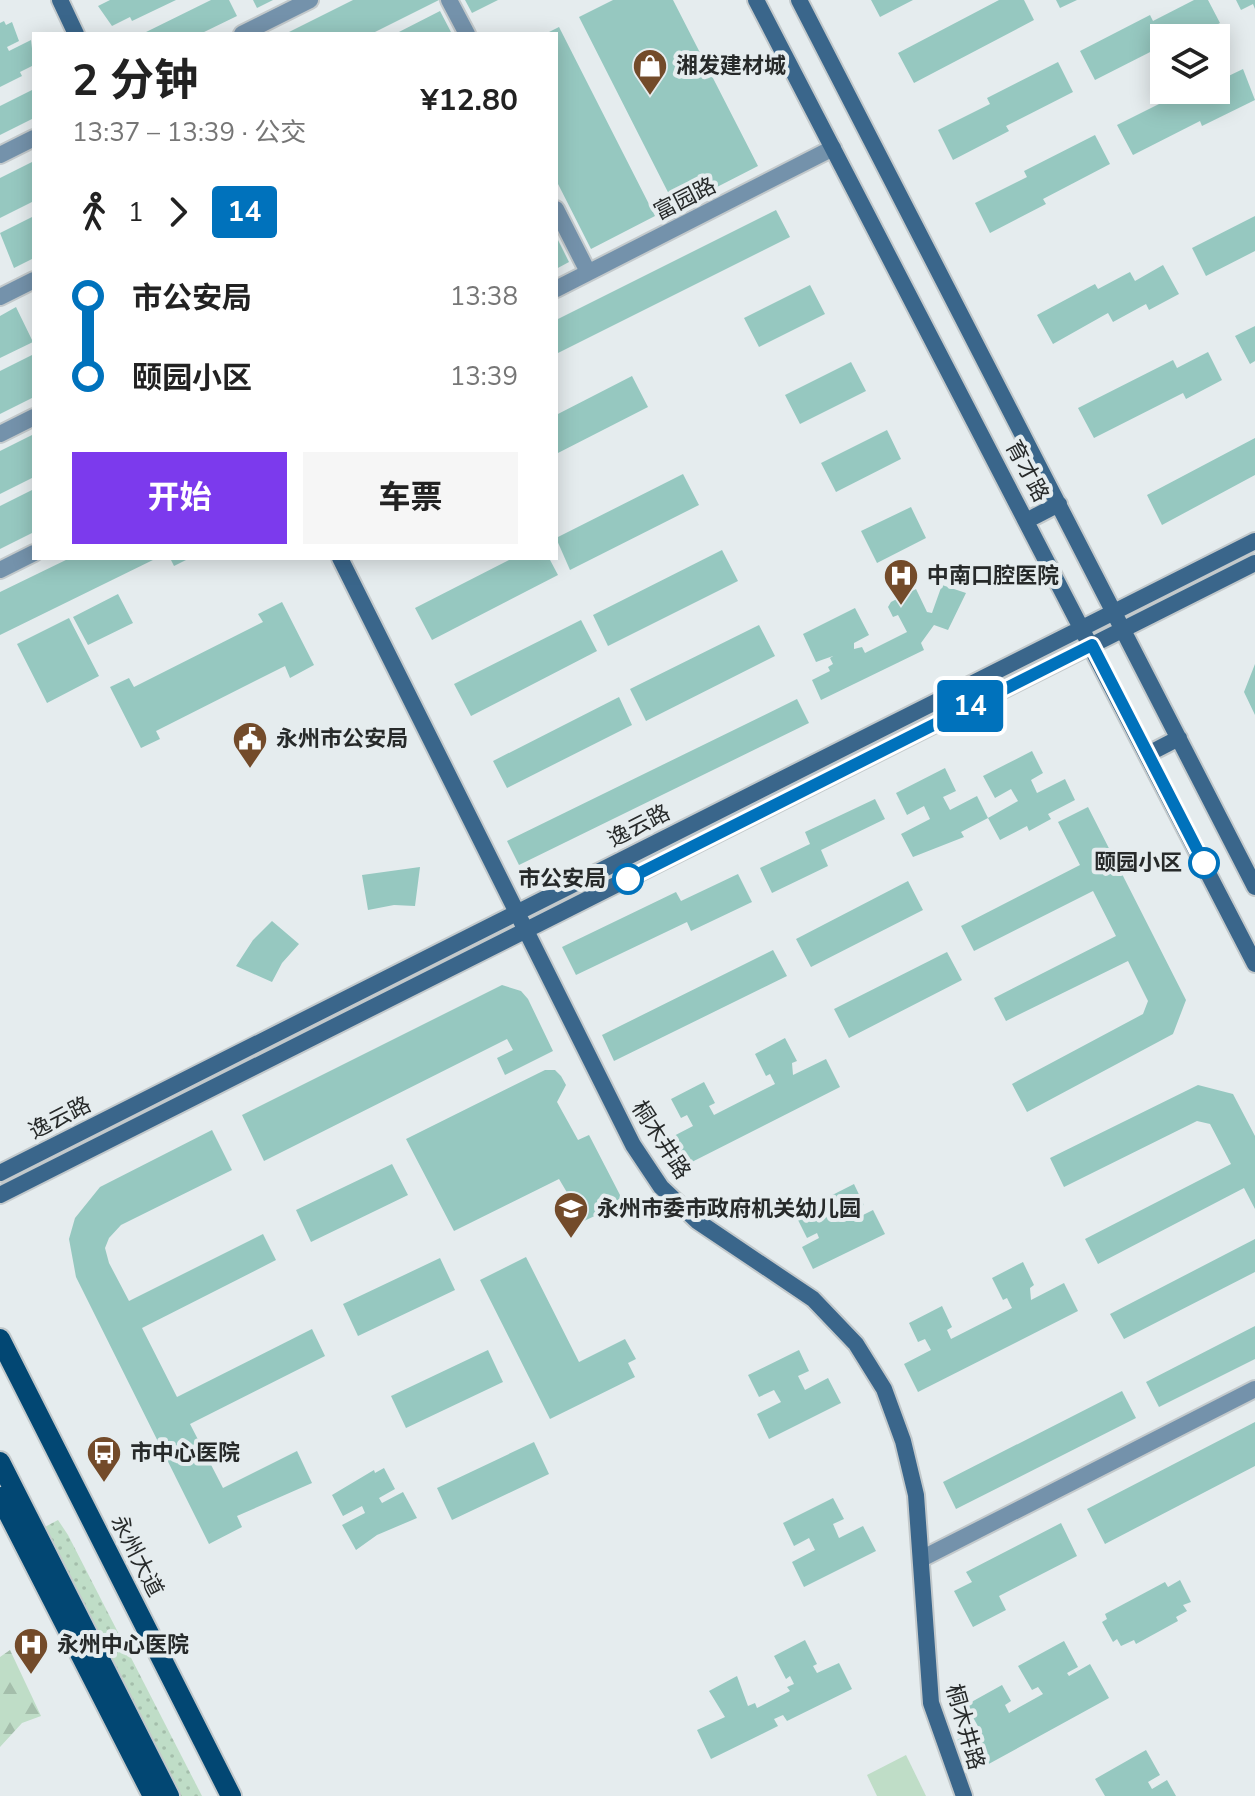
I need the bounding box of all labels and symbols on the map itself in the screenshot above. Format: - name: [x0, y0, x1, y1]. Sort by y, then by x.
- shop icon: 湘发建材城: [631, 47, 669, 97]
- place label: 湘发建材城: [676, 51, 786, 81]
- street label: 富园路: [649, 171, 721, 227]
- street label: 育才路: [998, 435, 1056, 507]
- hospital icon: 中南口腔医院: [882, 557, 920, 607]
- place label: 中南口腔医院: [927, 561, 1059, 591]
- line badge: 14: [934, 680, 1006, 732]
- public building icon: 永州市公安局: [231, 720, 269, 770]
- place label: 永州市公安局: [276, 724, 408, 754]
- street label: 逸云路: [603, 798, 675, 854]
- place label: 颐园小区: [1094, 848, 1182, 878]
- marker: 颐园小区: [1189, 848, 1219, 878]
- place label: 市公安局: [518, 864, 606, 894]
- marker: 市公安局: [613, 864, 643, 894]
- street label: 逸云路: [24, 1090, 96, 1146]
- street label: 桐木井路: [624, 1095, 698, 1185]
- school or university icon: 永州市委市政府机关幼儿园: [552, 1190, 590, 1240]
- place label: 永州市委市政府机关幼儿园: [597, 1194, 861, 1224]
- bus stop icon: 市中心医院: [85, 1434, 123, 1484]
- place label: 市中心医院: [130, 1438, 240, 1468]
- street label: 永州大道: [104, 1510, 170, 1602]
- hospital icon: 永州中心医院: [12, 1626, 50, 1676]
- place label: 永州中心医院: [57, 1630, 189, 1660]
- street label: 桐木井路: [938, 1681, 992, 1773]

